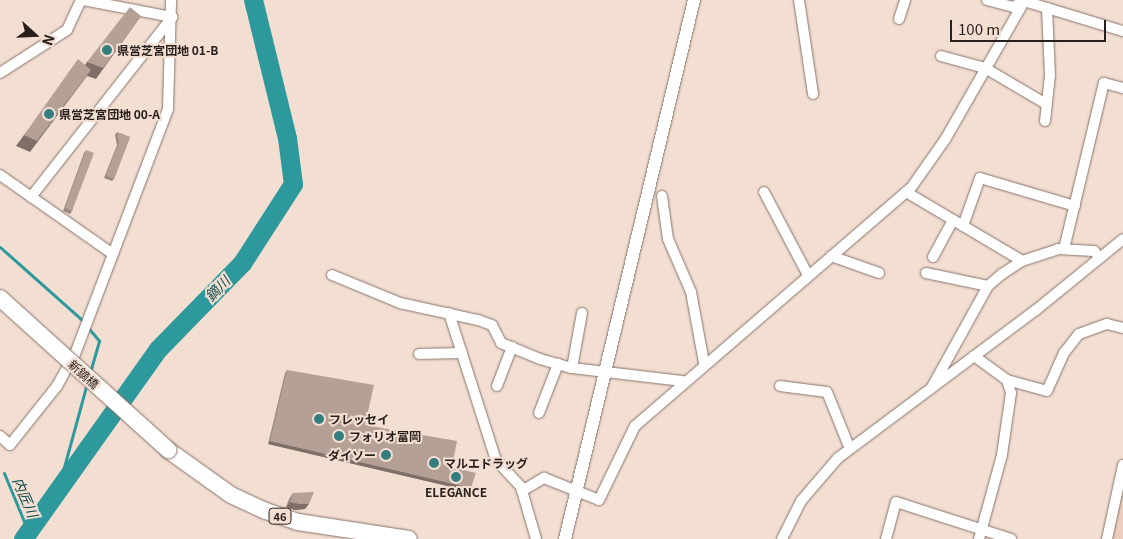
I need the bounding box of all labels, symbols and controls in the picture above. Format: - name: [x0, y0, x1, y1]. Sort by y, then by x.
- north arrow: [10, 10, 60, 60]
- scale bar: [953, 10, 1109, 42]
- text: 100 m: [958, 18, 1000, 39]
- text: N: [38, 32, 60, 48]
- place label: 県営芝宮団地 01-B: [117, 43, 218, 57]
- marker: 県営芝宮団地 01-B: [101, 44, 113, 56]
- place label: 県営芝宮団地 00-A: [59, 107, 160, 121]
- marker: 県営芝宮団地 00-A: [43, 108, 55, 120]
- water label: 鏑川: [201, 272, 233, 304]
- street label: 新鏑橋: [66, 357, 102, 391]
- place label: フレッセイ: [329, 412, 389, 426]
- marker: フレッセイ: [313, 413, 325, 425]
- place label: フォリオ富岡: [349, 429, 421, 443]
- marker: フォリオ富岡: [333, 430, 345, 442]
- place label: ダイソー: [328, 448, 376, 462]
- marker: ダイソー: [380, 449, 392, 461]
- place label: マルエドラッグ: [444, 456, 528, 470]
- marker: マルエドラッグ: [428, 457, 440, 469]
- marker: ELEGANCE: [450, 471, 462, 483]
- water label: 内匠川: [10, 474, 42, 520]
- place label: ELEGANCE: [425, 485, 487, 499]
- road number: 46: [268, 508, 292, 524]

